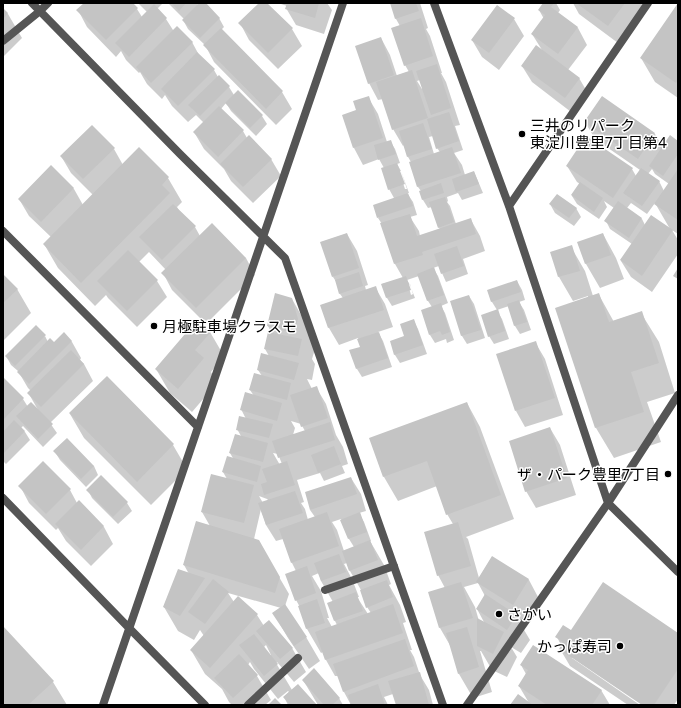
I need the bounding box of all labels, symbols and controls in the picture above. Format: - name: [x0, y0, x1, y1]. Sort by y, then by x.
- place label: 三井のリパーク 東淀川豊里7丁目第4: [530, 116, 667, 151]
- marker: 三井のリパーク 東淀川豊里7丁目第4: [517, 129, 527, 139]
- place label: 月極駐車場クラスモ: [162, 317, 297, 335]
- marker: 月極駐車場クラスモ: [149, 321, 159, 331]
- place label: ザ・パーク豊里7丁目: [517, 465, 660, 483]
- marker: ザ・パーク豊里7丁目: [663, 469, 673, 479]
- place label: さかい: [507, 605, 552, 623]
- marker: さかい: [494, 609, 504, 619]
- place label: かっぱ寿司: [537, 637, 612, 655]
- marker: かっぱ寿司: [615, 641, 625, 651]

